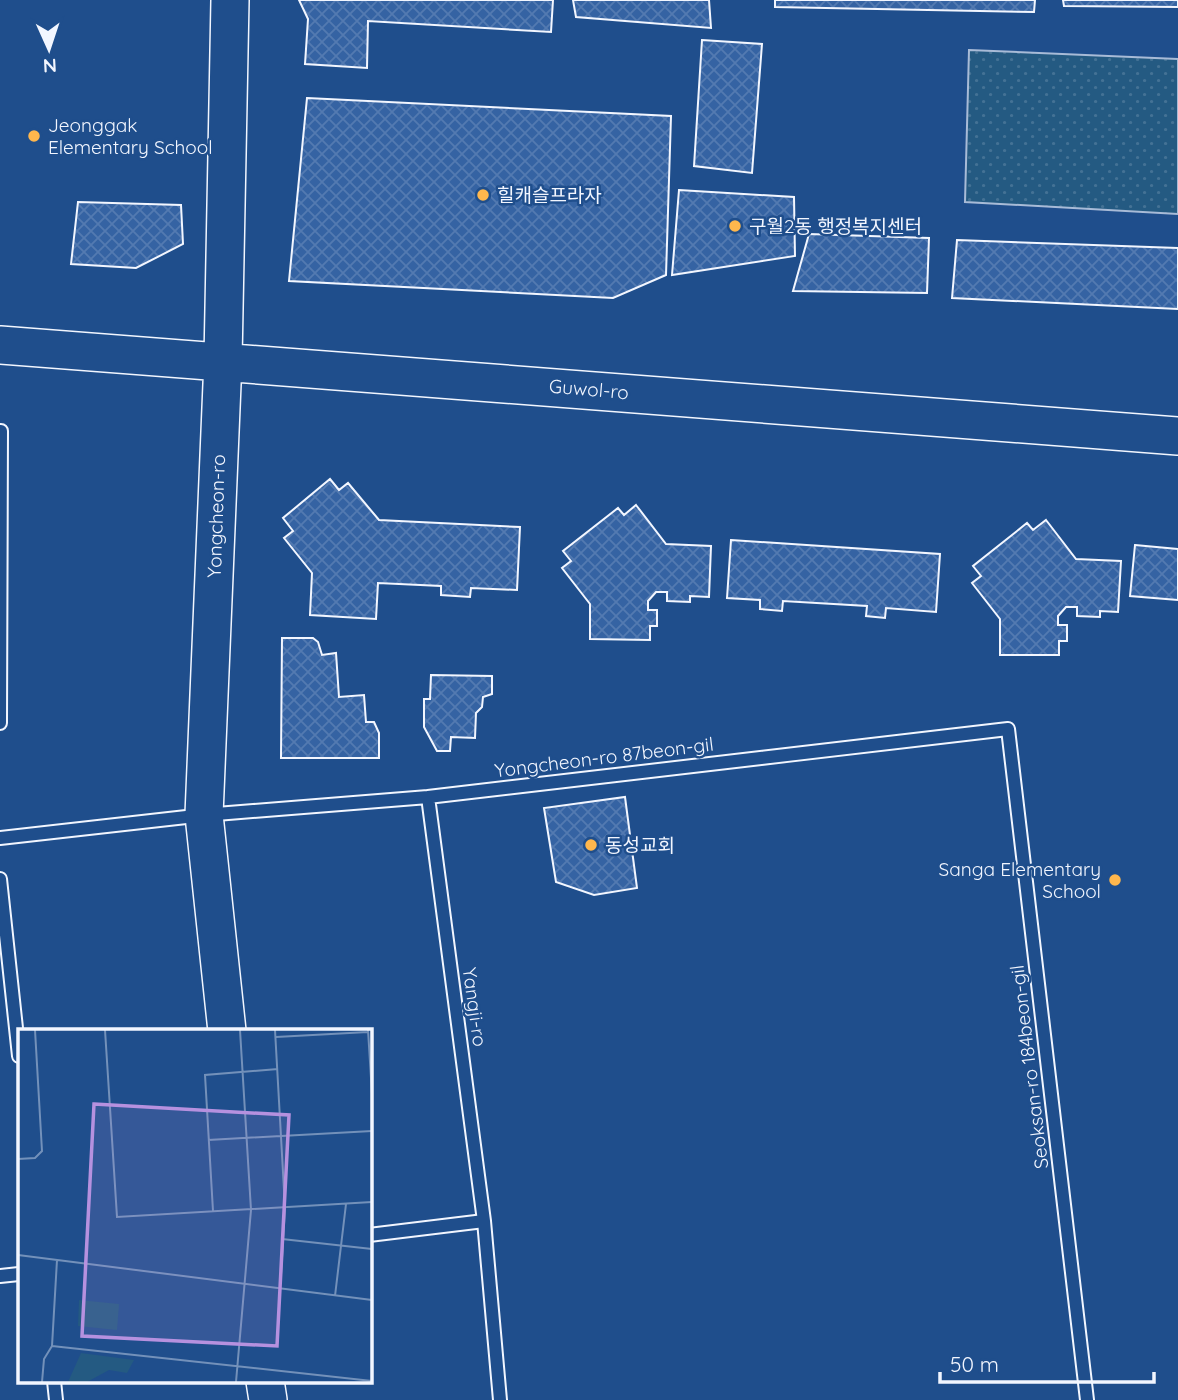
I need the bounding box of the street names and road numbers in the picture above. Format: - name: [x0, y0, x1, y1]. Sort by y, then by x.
- street label: Guwol-ro: [548, 374, 630, 404]
- street label: Yongcheon-ro: [202, 454, 230, 578]
- street label: Yongcheon-ro 87beon-gil: [493, 732, 715, 782]
- street label: Seoksan-ro 184beon-gil: [1005, 964, 1053, 1170]
- street label: Yangji-ro: [458, 966, 492, 1048]

